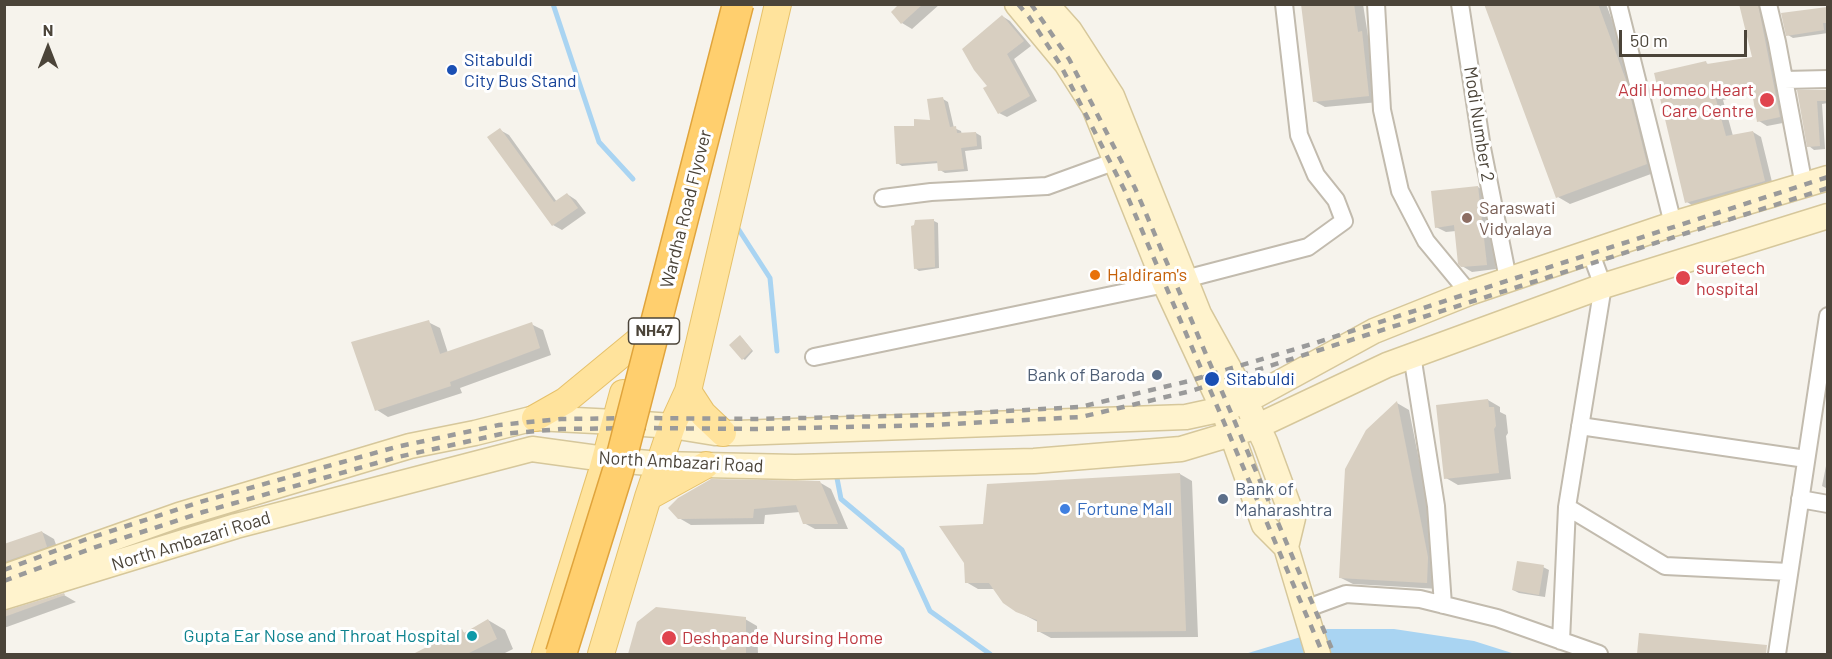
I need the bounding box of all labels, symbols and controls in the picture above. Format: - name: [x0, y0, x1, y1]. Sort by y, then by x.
- north arrow: [18, 18, 78, 78]
- scale bar: [1622, 18, 1750, 56]
- text: N: [43, 20, 53, 39]
- text: 50 m: [1630, 29, 1668, 51]
- place label: Sitabuldi City Bus Stand: [464, 49, 577, 92]
- marker: Sitabuldi City Bus Stand: [445, 63, 459, 77]
- street label: Modi Number 2: [1459, 65, 1499, 183]
- place label: Adil Homeo Heart Care Centre: [1618, 79, 1754, 122]
- marker: Adil Homeo Heart Care Centre: [1758, 91, 1776, 109]
- street label: Wardha Road Flyover: [656, 128, 716, 290]
- place label: Saraswati Vidyalaya: [1479, 197, 1556, 240]
- marker: Saraswati Vidyalaya: [1460, 211, 1474, 225]
- place label: suretech hospital: [1696, 257, 1765, 300]
- place label: Haldiram's: [1107, 264, 1187, 286]
- marker: Haldiram's: [1088, 268, 1102, 282]
- marker: suretech hospital: [1674, 269, 1692, 287]
- road number: NH47: [628, 318, 680, 344]
- place label: Bank of Baroda: [1027, 364, 1145, 386]
- marker: Bank of Baroda: [1150, 368, 1164, 382]
- place label: Sitabuldi: [1226, 368, 1295, 390]
- marker: Sitabuldi: [1203, 370, 1221, 388]
- street label: North Ambazari Road: [598, 447, 764, 477]
- place label: Bank of Maharashtra: [1235, 478, 1332, 520]
- marker: Bank of Maharashtra: [1216, 492, 1230, 506]
- place label: Fortune Mall: [1077, 498, 1172, 520]
- marker: Fortune Mall: [1058, 502, 1072, 516]
- street label: North Ambazari Road: [109, 507, 273, 575]
- place label: Gupta Ear Nose and Throat Hospital: [184, 625, 460, 647]
- place label: Deshpande Nursing Home: [682, 627, 883, 649]
- marker: Gupta Ear Nose and Throat Hospital: [465, 629, 479, 643]
- marker: Deshpande Nursing Home: [660, 629, 678, 647]

